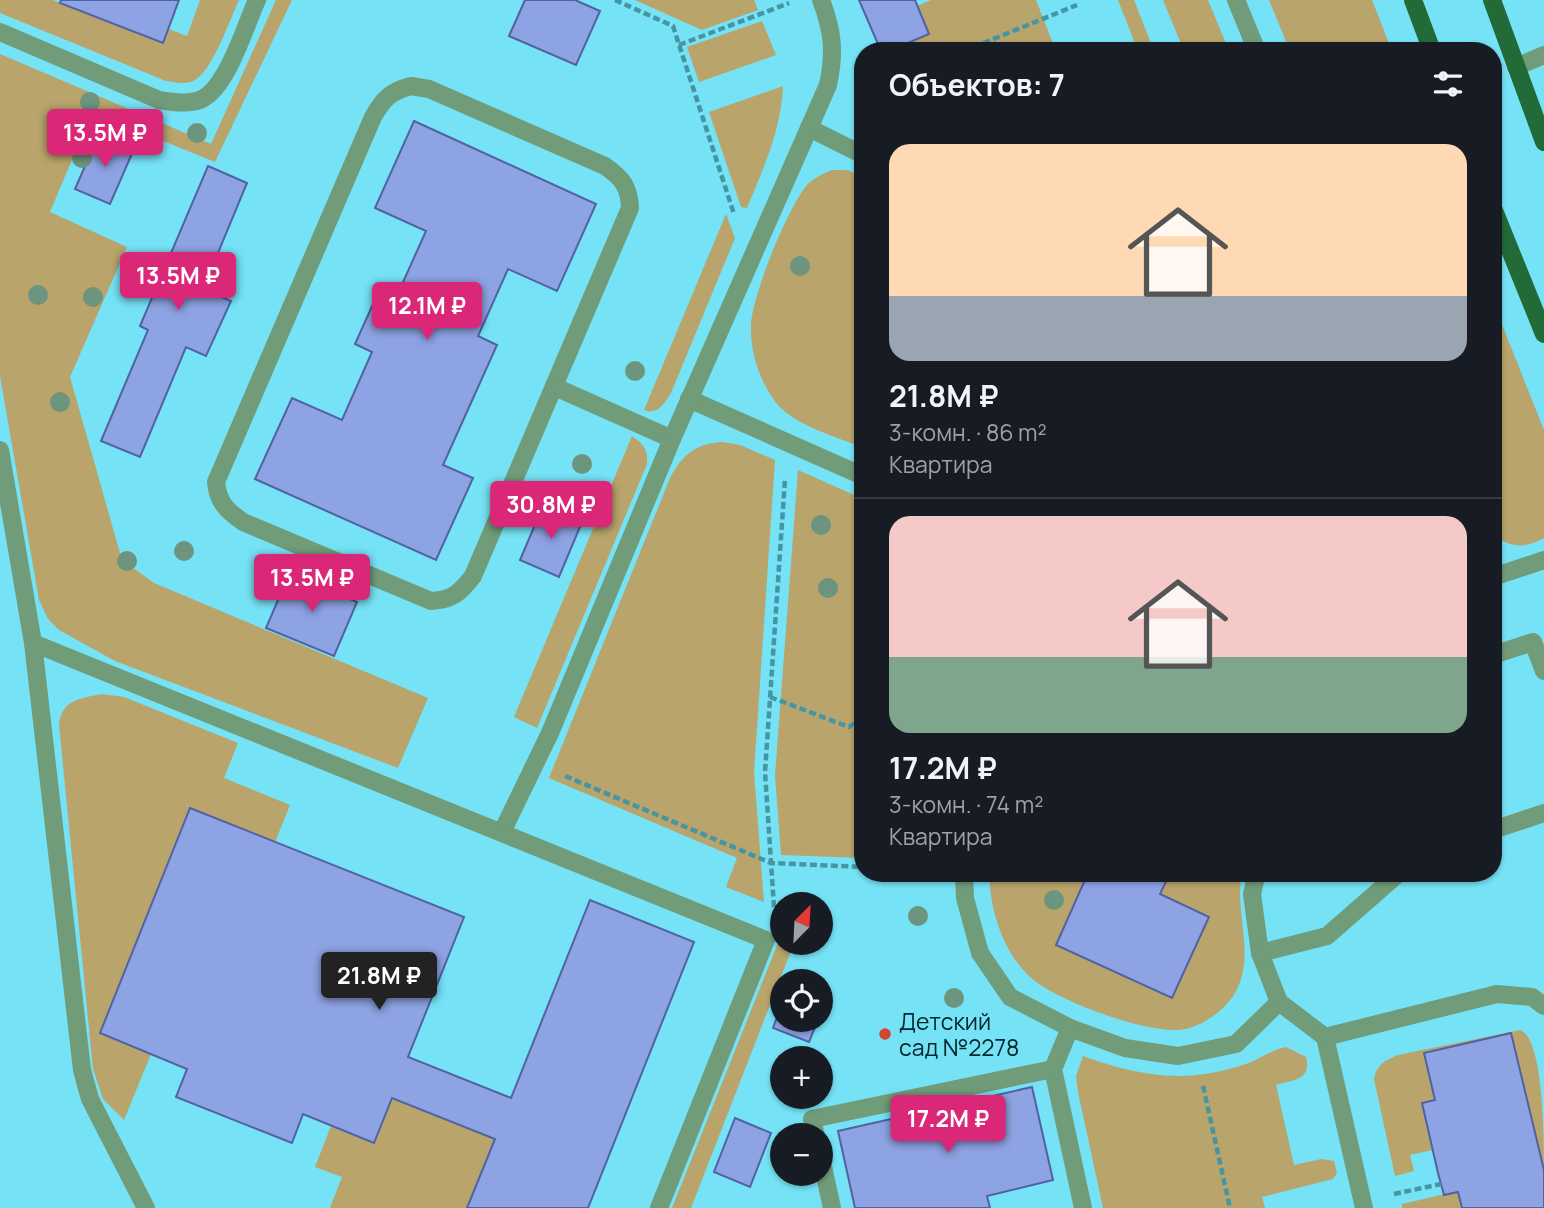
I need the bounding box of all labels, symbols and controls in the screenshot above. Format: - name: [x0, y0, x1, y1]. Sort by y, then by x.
- text: Объектов: 7: [889, 64, 1065, 105]
- icon: filters: [1429, 65, 1467, 103]
- pin: 13.5M ₽: [40, 110, 170, 169]
- text: 13.5M ₽: [63, 116, 147, 148]
- icon: home: [1115, 189, 1241, 315]
- pin: 13.5M ₽: [113, 252, 243, 312]
- text: 13.5M ₽: [136, 259, 220, 291]
- pin: 12.1M ₽: [362, 282, 492, 342]
- text: 12.1M ₽: [388, 289, 466, 321]
- text: 21.8M ₽: [889, 375, 999, 416]
- text: 3-комн. · 86 m²: [889, 416, 1047, 448]
- text: Квартира: [889, 448, 993, 480]
- pin: 30.8M ₽: [486, 482, 616, 541]
- text: 30.8M ₽: [506, 488, 596, 520]
- pin: 13.5M ₽: [247, 554, 377, 614]
- text: 13.5M ₽: [270, 561, 354, 593]
- icon: home: [1115, 561, 1241, 687]
- text: 17.2M ₽: [889, 747, 997, 788]
- text: 3-комн. · 74 m²: [889, 788, 1043, 820]
- text: Квартира: [889, 820, 993, 852]
- north arrow: [770, 892, 833, 956]
- map controls: [770, 892, 833, 1186]
- pin: 21.8M ₽: [314, 953, 444, 1012]
- text: 21.8M ₽: [337, 959, 421, 991]
- button: locate: [770, 969, 833, 1032]
- place label: Детский сад №2278: [899, 1005, 1019, 1063]
- marker: Детский сад №2278: [877, 1026, 893, 1042]
- button: +: [770, 1046, 833, 1109]
- pin: 17.2M ₽: [883, 1096, 1013, 1155]
- text: 17.2M ₽: [907, 1102, 989, 1134]
- button: −: [770, 1123, 833, 1186]

